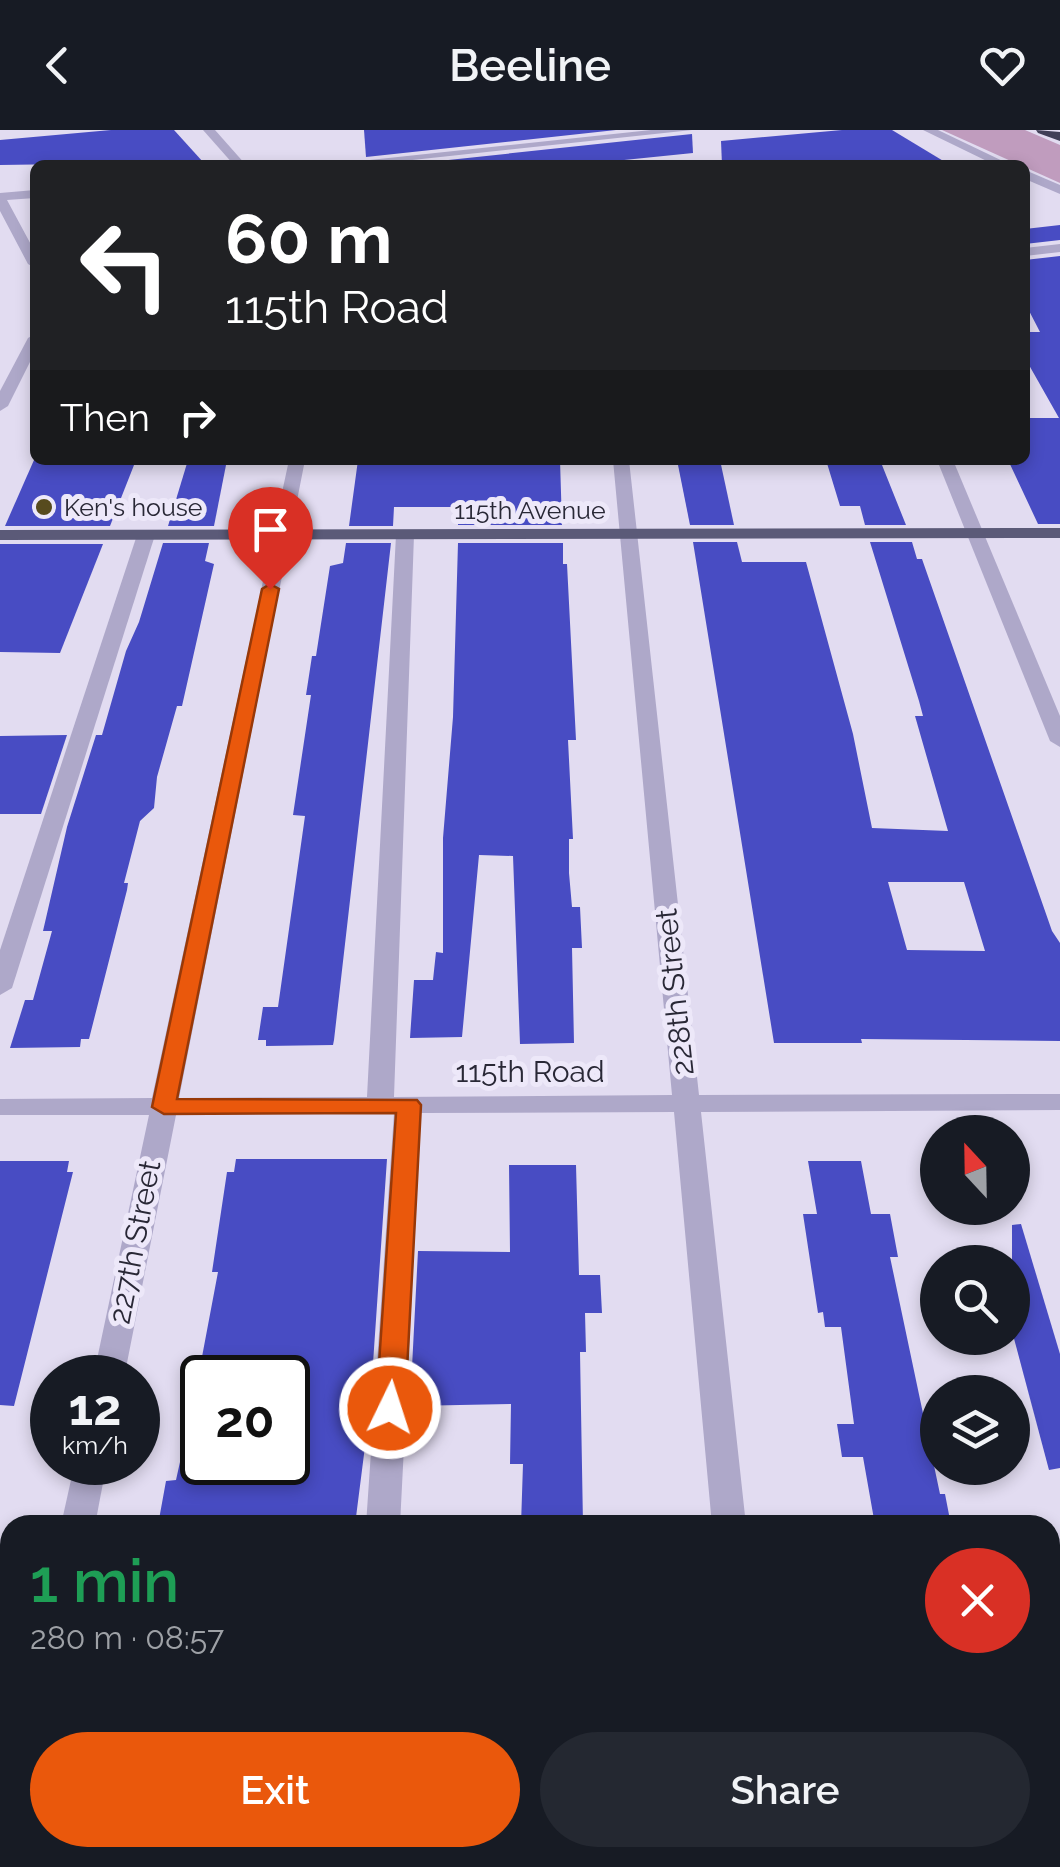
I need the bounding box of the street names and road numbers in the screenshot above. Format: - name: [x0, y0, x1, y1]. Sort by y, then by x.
- street label: 115th Avenue: [454, 495, 606, 525]
- street label: 228th Street: [648, 907, 701, 1077]
- street label: 115th Road: [455, 1054, 605, 1089]
- street label: 227th Street: [102, 1157, 167, 1327]

